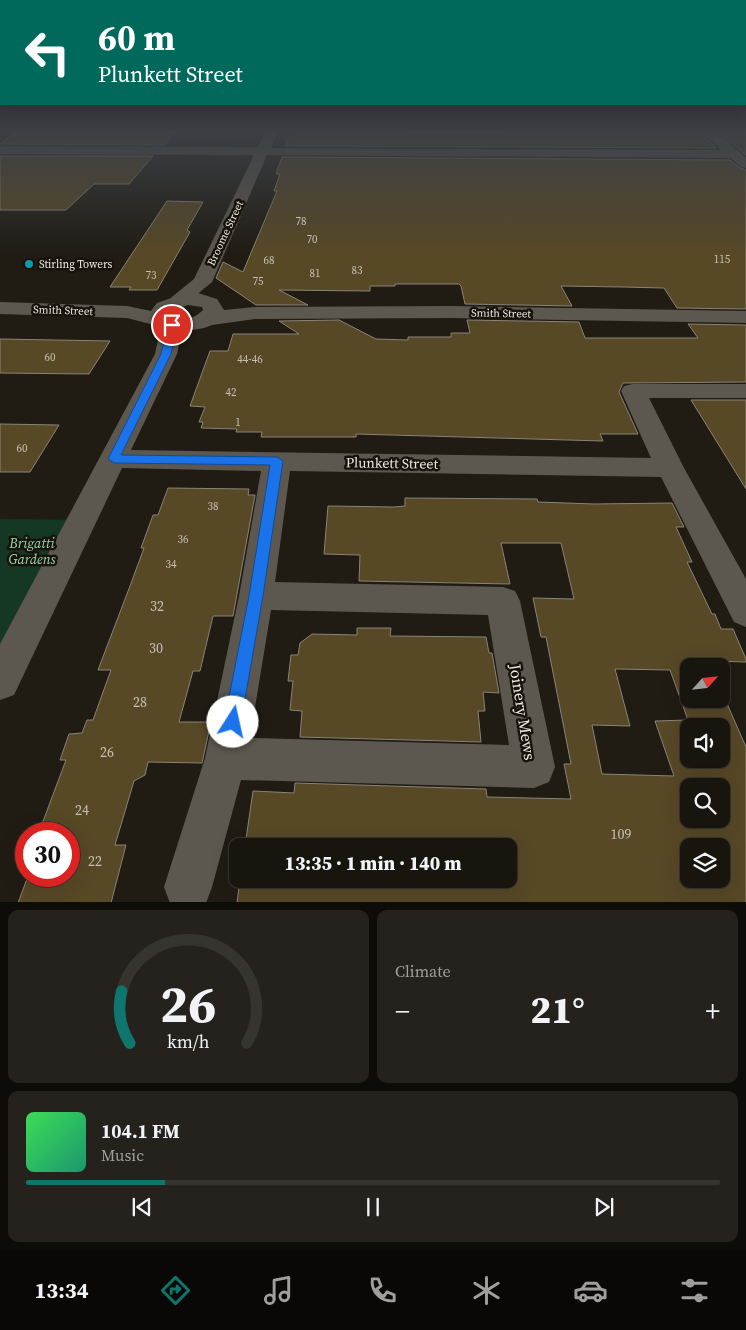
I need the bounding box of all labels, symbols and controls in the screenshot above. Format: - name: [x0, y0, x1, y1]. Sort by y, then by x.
- text: 60 m: [98, 14, 175, 62]
- icon: left: [15, 20, 80, 85]
- text: Plunkett Street: [98, 59, 243, 89]
- street label: Broome Street: [204, 198, 247, 268]
- house number: 78: [296, 214, 307, 229]
- house number: 70: [307, 232, 318, 247]
- house number: 115: [714, 252, 731, 267]
- house number: 68: [264, 253, 275, 268]
- place label: Stirling Towers: [39, 257, 112, 272]
- marker: Stirling Towers: [23, 258, 35, 270]
- house number: 83: [352, 263, 363, 278]
- house number: 81: [310, 266, 321, 281]
- house number: 73: [146, 268, 157, 283]
- house number: 75: [253, 274, 264, 289]
- street label: Smith Street: [33, 302, 94, 319]
- pin: [151, 304, 193, 346]
- street label: Smith Street: [471, 305, 532, 322]
- icon: arrive: [158, 311, 186, 339]
- house number: 60: [45, 350, 56, 365]
- house number: 44-46: [237, 352, 263, 367]
- house number: 42: [226, 385, 237, 400]
- house number: 1: [235, 415, 241, 430]
- house number: 60: [17, 441, 28, 456]
- street label: Plunkett Street: [346, 452, 439, 474]
- house number: 38: [208, 499, 219, 514]
- house number: 36: [178, 532, 189, 547]
- park label: Brigatti Gardens: [8, 533, 57, 569]
- house number: 34: [166, 557, 177, 572]
- house number: 32: [150, 596, 164, 616]
- house number: 30: [149, 638, 163, 658]
- north arrow: [680, 658, 730, 708]
- map controls: [680, 658, 730, 888]
- street label: Joinery Mews: [504, 661, 541, 762]
- house number: 28: [133, 692, 147, 712]
- position arrow: [206, 695, 258, 747]
- button: sound: [680, 718, 730, 768]
- house number: 26: [100, 742, 114, 762]
- button: search: [680, 778, 730, 828]
- house number: 24: [75, 800, 89, 820]
- speed limit sign: 30: [15, 822, 80, 887]
- house number: 109: [611, 824, 632, 844]
- button: layers: [680, 838, 730, 888]
- text: 13:35 · 1 min · 140 m: [284, 850, 462, 876]
- house number: 22: [88, 851, 102, 871]
- text: Climate: [395, 960, 451, 982]
- text: 26: [160, 968, 217, 1039]
- text: 21°: [530, 984, 585, 1036]
- text: −: [395, 992, 410, 1030]
- text: +: [705, 992, 720, 1030]
- text: km/h: [167, 1029, 210, 1054]
- text: 104.1 FM: [101, 1118, 180, 1144]
- text: Music: [101, 1144, 144, 1166]
- icon: previous: [128, 1193, 156, 1221]
- icon: pause: [359, 1193, 387, 1221]
- icon: next: [590, 1193, 618, 1221]
- icon: directions: [158, 1273, 193, 1308]
- icon: music: [261, 1273, 296, 1308]
- icon: phone: [365, 1273, 400, 1308]
- icon: climate: [469, 1273, 504, 1308]
- icon: car: [573, 1273, 608, 1308]
- icon: filters: [677, 1273, 712, 1308]
- text: 13:34: [34, 1275, 89, 1305]

